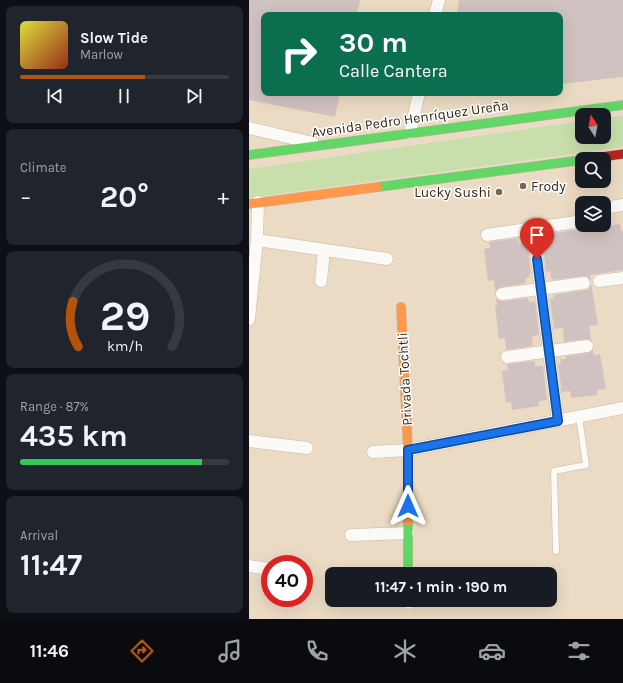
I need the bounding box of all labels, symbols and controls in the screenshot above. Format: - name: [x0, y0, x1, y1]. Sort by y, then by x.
- text: 30 m: [339, 26, 408, 59]
- icon: right: [273, 28, 325, 80]
- text: Slow Tide: [80, 29, 148, 47]
- text: Marlow: [80, 47, 123, 62]
- text: Calle Cantera: [339, 60, 448, 82]
- icon: previous: [44, 85, 66, 107]
- icon: pause: [113, 85, 135, 107]
- icon: next: [183, 85, 205, 107]
- street label: Avenida Pedro Henríquez Ureña: [310, 97, 510, 141]
- north arrow: [575, 108, 611, 144]
- map controls: [575, 108, 611, 232]
- button: search: [575, 152, 611, 188]
- text: Climate: [20, 160, 66, 175]
- place label: Frody: [531, 178, 566, 195]
- text: 20°: [100, 179, 149, 215]
- marker: Frody: [518, 181, 528, 191]
- text: −: [20, 184, 32, 210]
- text: +: [217, 184, 229, 210]
- place label: Lucky Sushi: [414, 184, 491, 201]
- marker: Lucky Sushi: [494, 187, 504, 197]
- button: layers: [575, 196, 611, 232]
- pin: [520, 218, 554, 259]
- icon: arrive: [526, 224, 548, 246]
- text: 29: [99, 292, 150, 340]
- street label: Privada Tochtli: [394, 332, 416, 426]
- text: km/h: [106, 338, 143, 355]
- text: Range · 87%: [20, 399, 89, 414]
- text: 435 km: [20, 418, 128, 454]
- position arrow: [387, 485, 429, 527]
- text: Arrival: [20, 528, 58, 543]
- text: 11:47: [20, 547, 82, 583]
- speed limit sign: 40: [261, 555, 313, 607]
- text: 11:47 · 1 min · 190 m: [375, 578, 507, 596]
- icon: directions: [128, 637, 156, 665]
- icon: music: [216, 637, 244, 665]
- icon: phone: [303, 637, 331, 665]
- icon: climate: [391, 637, 419, 665]
- icon: car: [478, 637, 506, 665]
- icon: filters: [565, 637, 593, 665]
- text: 11:46: [30, 640, 69, 662]

